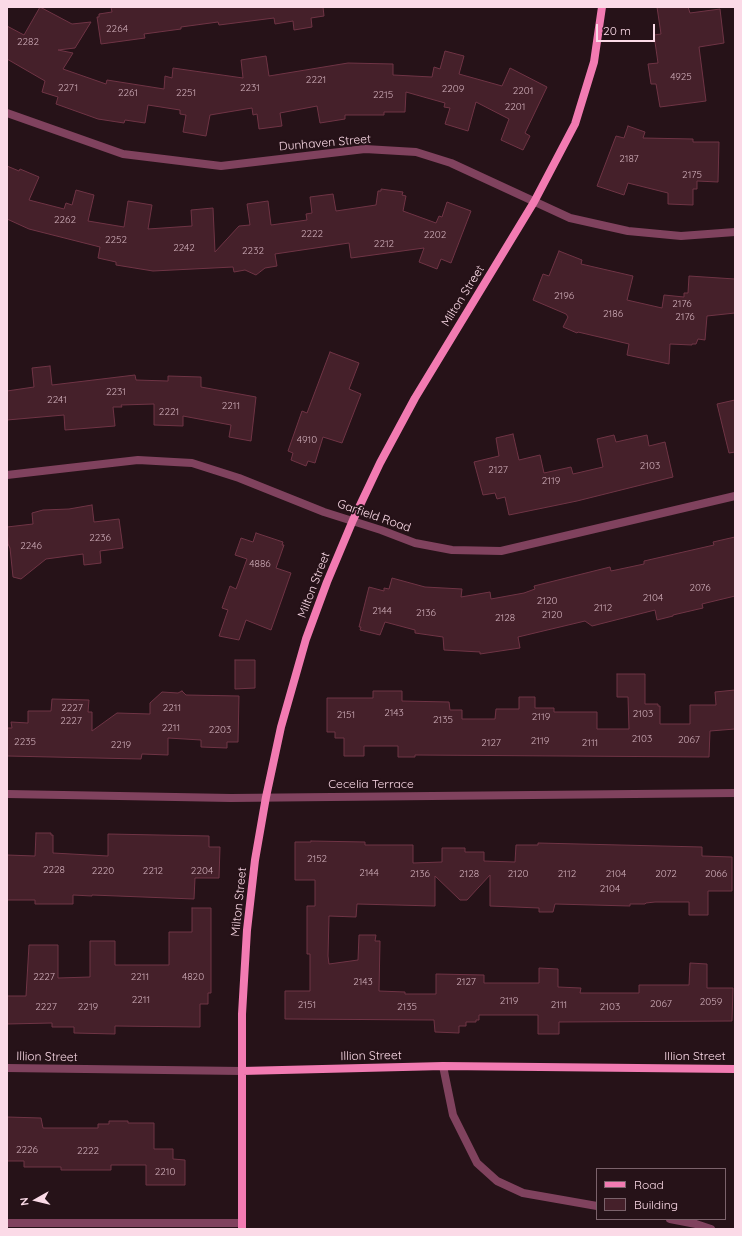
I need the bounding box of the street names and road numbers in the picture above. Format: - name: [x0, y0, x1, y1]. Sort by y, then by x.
- street label: Dunhaven Street: [278, 132, 372, 154]
- street label: Milton Street: [438, 263, 488, 329]
- street label: Garfield Road: [335, 497, 413, 535]
- street label: Milton Street: [295, 550, 333, 620]
- street label: Cecelia Terrace: [328, 777, 414, 791]
- street label: Milton Street: [228, 867, 250, 937]
- street label: Illion Street: [340, 1048, 402, 1064]
- street label: Illion Street: [16, 1049, 78, 1065]
- street label: Illion Street: [664, 1049, 726, 1063]

